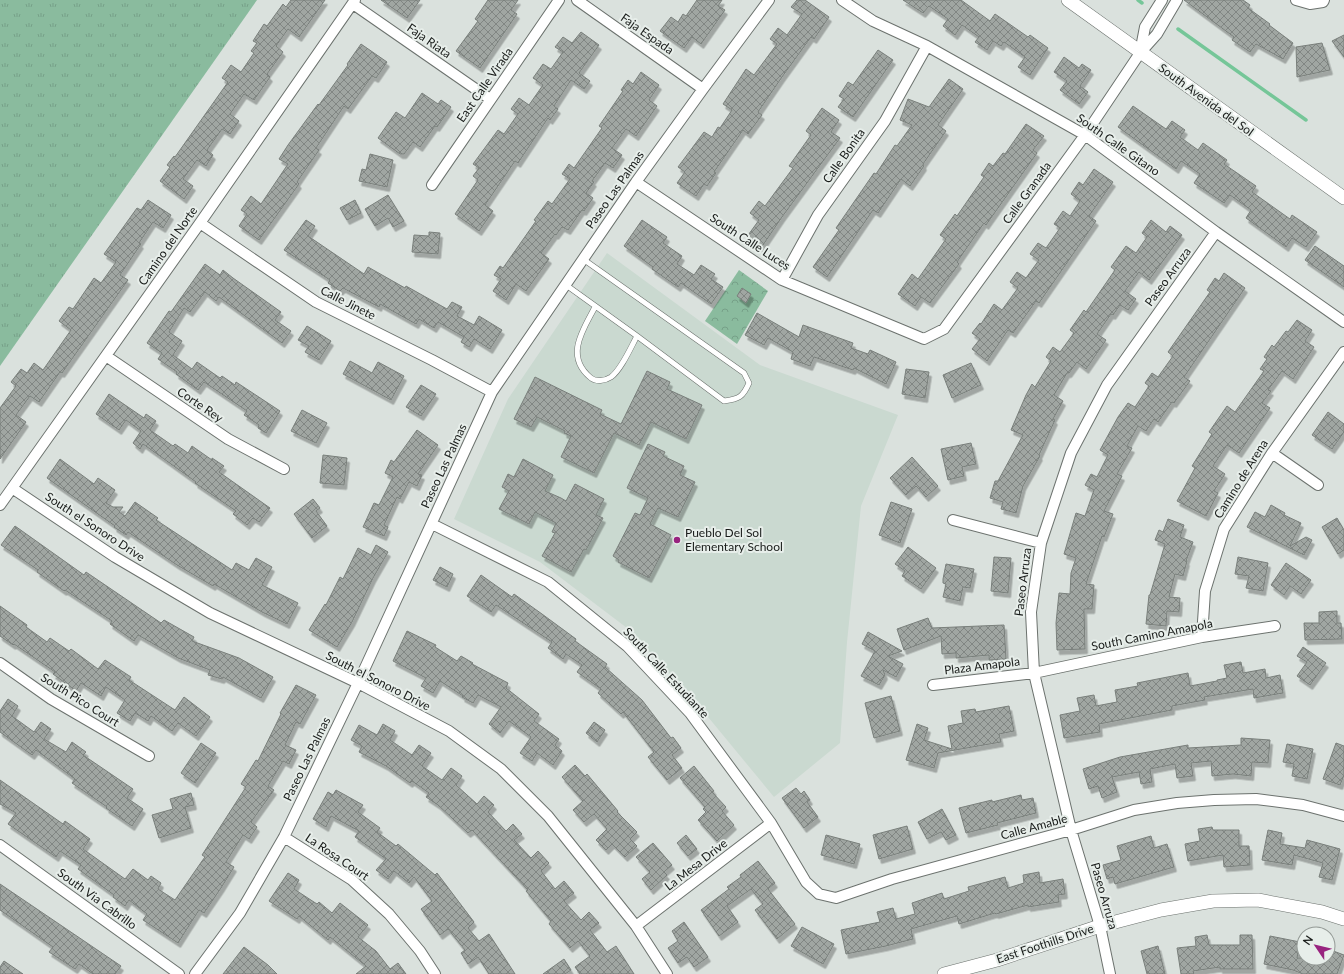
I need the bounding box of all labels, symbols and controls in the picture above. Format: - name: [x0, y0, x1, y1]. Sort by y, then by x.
- street label: Faja Espada: [618, 10, 677, 57]
- street label: Faja Riata: [404, 20, 454, 61]
- street label: East Calle Virada: [453, 44, 516, 125]
- street label: South Avenida del Sol: [1156, 60, 1257, 139]
- street label: South Calle Gitano: [1074, 110, 1163, 179]
- street label: Calle Bonita: [819, 125, 868, 186]
- street label: Paseo Las Palmas: [582, 148, 647, 232]
- street label: Calle Granada: [999, 159, 1054, 227]
- street label: Camino del Norte: [135, 203, 200, 288]
- street label: South Calle Luces: [707, 210, 793, 273]
- street label: Paseo Arruza: [1141, 244, 1194, 309]
- street label: Calle Jinete: [318, 282, 378, 323]
- street label: Corte Rey: [174, 384, 227, 426]
- street label: Paseo Las Palmas: [417, 421, 470, 510]
- street label: Camino de Arena: [1210, 436, 1271, 521]
- street label: South el Sonoro Drive: [43, 489, 148, 564]
- place label: Pueblo Del Sol Elementary School: [685, 525, 783, 554]
- marker: Pueblo Del Sol Elementary School: [672, 535, 682, 545]
- street label: Paseo Arruza: [1011, 547, 1034, 617]
- street label: South Camino Amapola: [1090, 615, 1214, 654]
- street label: South Calle Estudiante: [620, 624, 712, 721]
- street label: South el Sonoro Drive: [323, 648, 433, 713]
- street label: Plaza Amapola: [943, 653, 1021, 678]
- street label: South Pico Court: [38, 669, 123, 730]
- street label: Paseo Las Palmas: [280, 714, 333, 803]
- street label: Calle Amable: [999, 810, 1069, 843]
- street label: La Rosa Court: [303, 830, 372, 884]
- street label: La Mesa Drive: [661, 836, 730, 894]
- street label: Paseo Arruza: [1088, 861, 1121, 931]
- street label: South Via Cabrillo: [55, 865, 140, 932]
- street label: East Foothills Drive: [994, 921, 1095, 966]
- north arrow: [1296, 926, 1336, 966]
- text: N: [1300, 933, 1315, 947]

